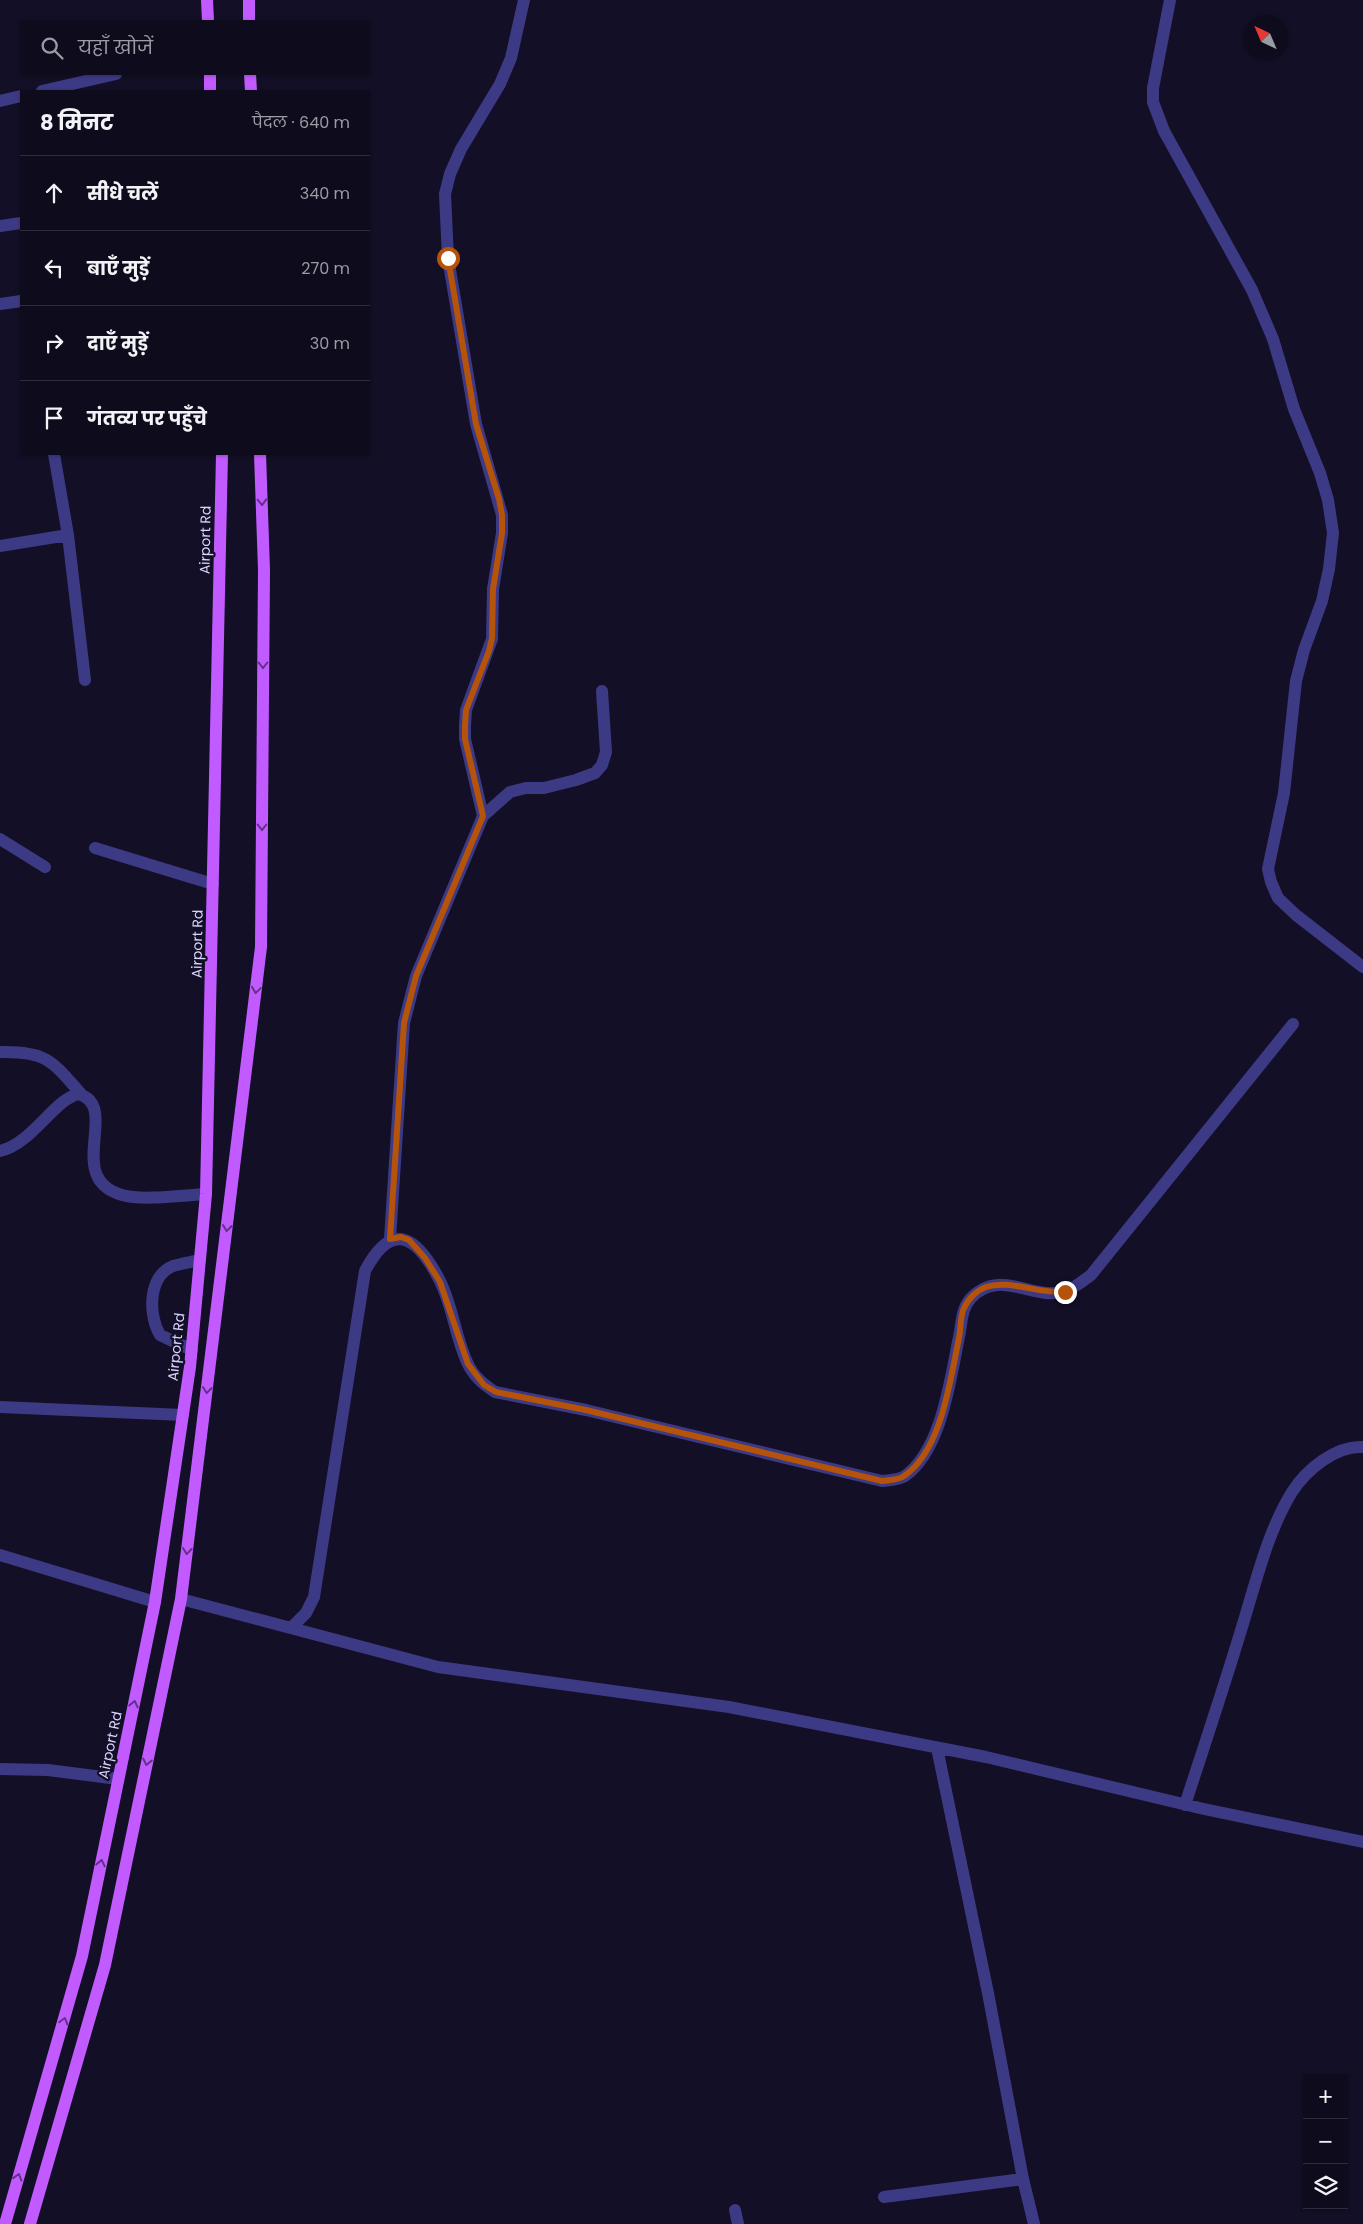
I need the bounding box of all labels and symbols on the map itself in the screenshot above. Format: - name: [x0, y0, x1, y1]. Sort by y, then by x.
- north arrow: [1243, 15, 1288, 60]
- route start: [437, 247, 460, 270]
- one-way arrow: [256, 499, 267, 507]
- street label: Airport Rd: [194, 506, 216, 574]
- one-way arrow: [258, 662, 268, 669]
- one-way arrow: [257, 824, 267, 832]
- street label: Airport Rd: [186, 910, 208, 978]
- one-way arrow: [251, 986, 262, 994]
- one-way arrow: [222, 1225, 233, 1233]
- route end: [1054, 1281, 1077, 1304]
- street label: Airport Rd: [162, 1312, 190, 1382]
- one-way arrow: [202, 1386, 213, 1394]
- one-way arrow: [182, 1547, 193, 1555]
- one-way arrow: [128, 1700, 138, 1708]
- street label: Airport Rd: [93, 1709, 127, 1781]
- one-way arrow: [142, 1758, 153, 1767]
- one-way arrow: [95, 1859, 106, 1868]
- one-way arrow: [58, 2017, 69, 2026]
- one-way arrow: [13, 2174, 23, 2182]

